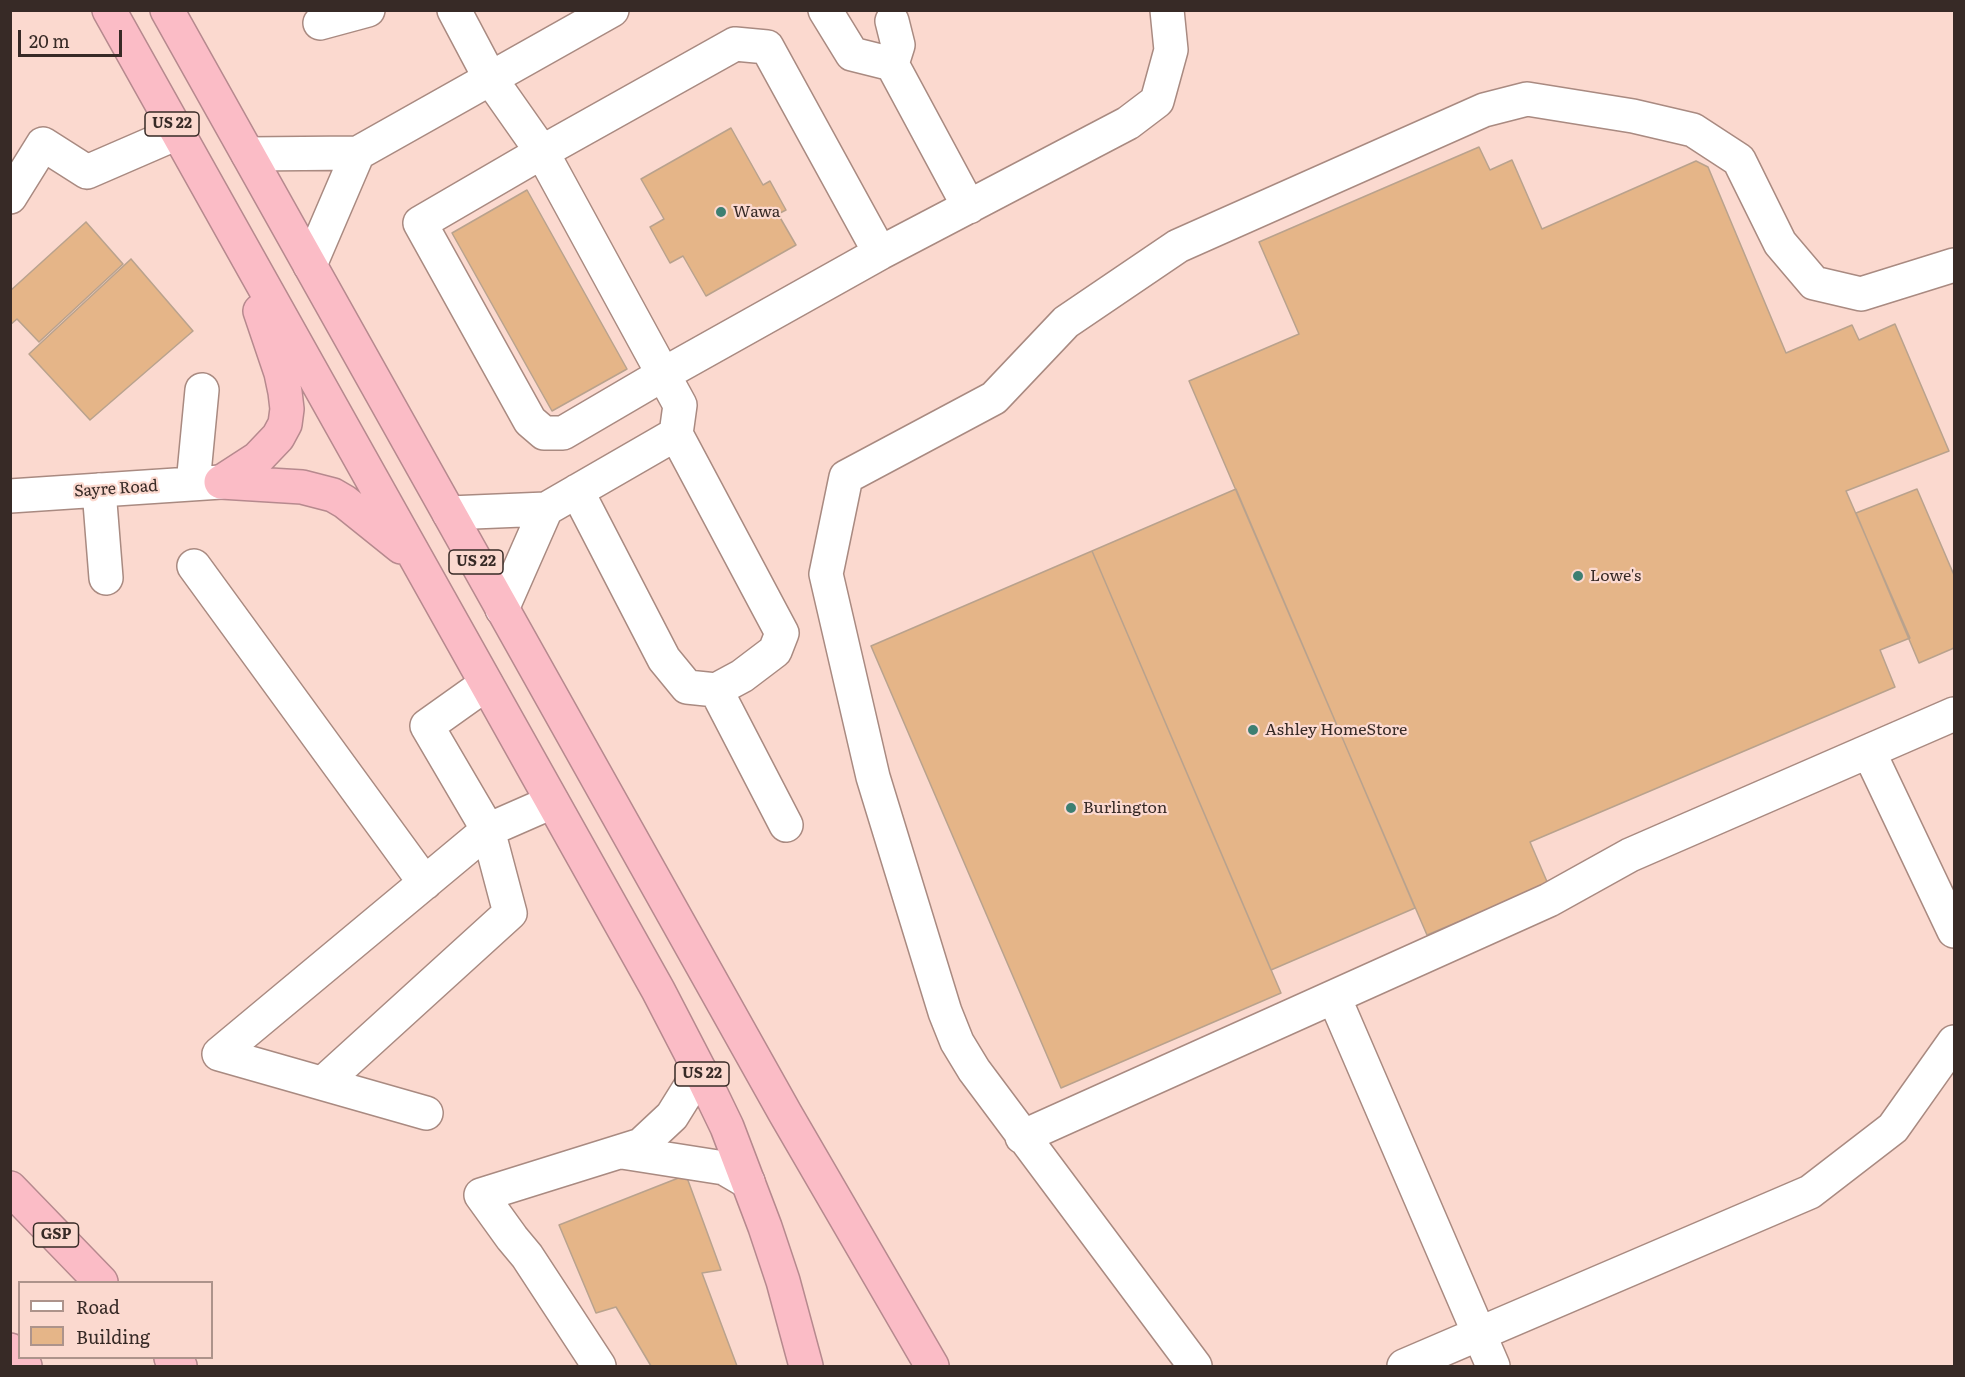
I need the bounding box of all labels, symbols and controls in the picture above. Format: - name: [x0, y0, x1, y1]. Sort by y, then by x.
- scale bar: [21, 18, 124, 56]
- text: 20 m: [29, 27, 70, 54]
- road number: US 22: [145, 112, 199, 136]
- place label: Wawa: [733, 202, 780, 222]
- marker: Wawa: [714, 205, 728, 219]
- street label: Sayre Road: [73, 476, 159, 502]
- road number: US 22: [449, 550, 503, 574]
- place label: Lowe's: [1590, 566, 1641, 586]
- marker: Lowe's: [1571, 569, 1585, 583]
- place label: Ashley HomeStore: [1265, 720, 1407, 740]
- marker: Ashley HomeStore: [1246, 723, 1260, 737]
- place label: Burlington: [1083, 798, 1167, 818]
- marker: Burlington: [1064, 801, 1078, 815]
- road number: US 22: [675, 1062, 729, 1086]
- road number: GSP: [34, 1223, 78, 1247]
- legend: [18, 1281, 213, 1359]
- text: Road: [76, 1293, 120, 1320]
- text: Building: [76, 1323, 150, 1350]

